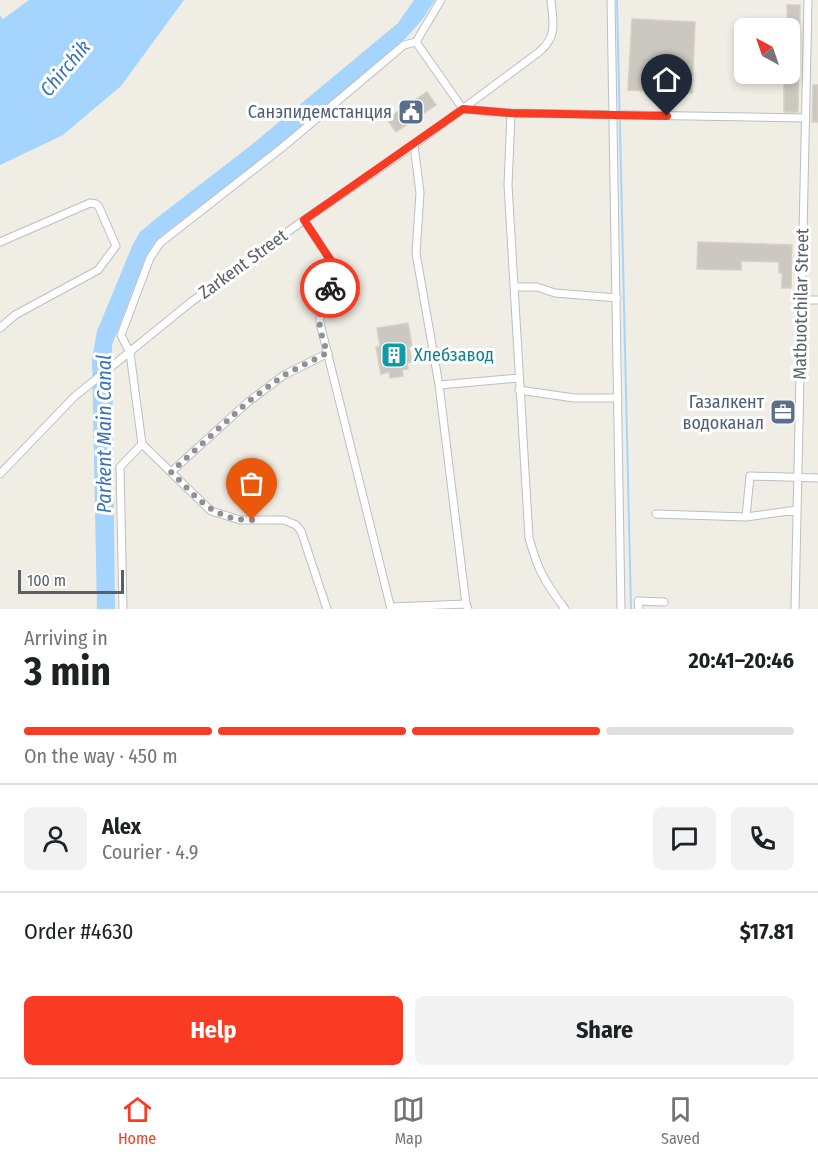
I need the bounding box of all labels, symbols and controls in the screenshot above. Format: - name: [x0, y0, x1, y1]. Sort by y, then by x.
- north arrow: [734, 18, 800, 84]
- map controls: [734, 18, 800, 84]
- water label: Chirchik: [35, 35, 95, 101]
- pin: [641, 54, 692, 116]
- icon: home: [650, 63, 683, 96]
- public building icon: Санэпидемстанция: [396, 97, 426, 127]
- place label: Санэпидемстанция: [248, 101, 392, 123]
- street label: Zarkent Street: [194, 224, 292, 304]
- street label: Matbuotchilar Street: [789, 228, 813, 380]
- courier: [300, 258, 360, 318]
- icon: bike: [314, 272, 347, 305]
- building icon: Хлебзавод: [379, 340, 409, 370]
- place label: Хлебзавод: [414, 344, 494, 366]
- water label: Parkent Main Canal: [92, 355, 116, 513]
- place label: Газалкент водоканал: [683, 391, 765, 434]
- office icon: Газалкент водоканал: [768, 397, 798, 427]
- pin: [226, 458, 277, 520]
- icon: bag: [235, 467, 268, 500]
- scale bar: [18, 567, 124, 594]
- text: 100 m: [27, 571, 66, 590]
- text: Arriving in: [24, 626, 108, 650]
- text: 20:41–20:46: [688, 647, 794, 674]
- text: 3 min: [24, 649, 111, 695]
- text: On the way · 450 m: [24, 744, 178, 768]
- button: person: [24, 807, 87, 870]
- button: chat: [653, 807, 716, 870]
- button: phone: [731, 807, 794, 870]
- text: Alex: [102, 813, 141, 840]
- text: Courier · 4.9: [102, 840, 198, 864]
- text: Order #4630: [24, 918, 134, 945]
- text: $17.81: [740, 918, 794, 945]
- button: Help: [24, 996, 403, 1065]
- button: Share: [415, 996, 794, 1065]
- tab: Home: [118, 1093, 156, 1148]
- tab: Map: [392, 1093, 425, 1148]
- tab: Saved: [661, 1093, 700, 1148]

